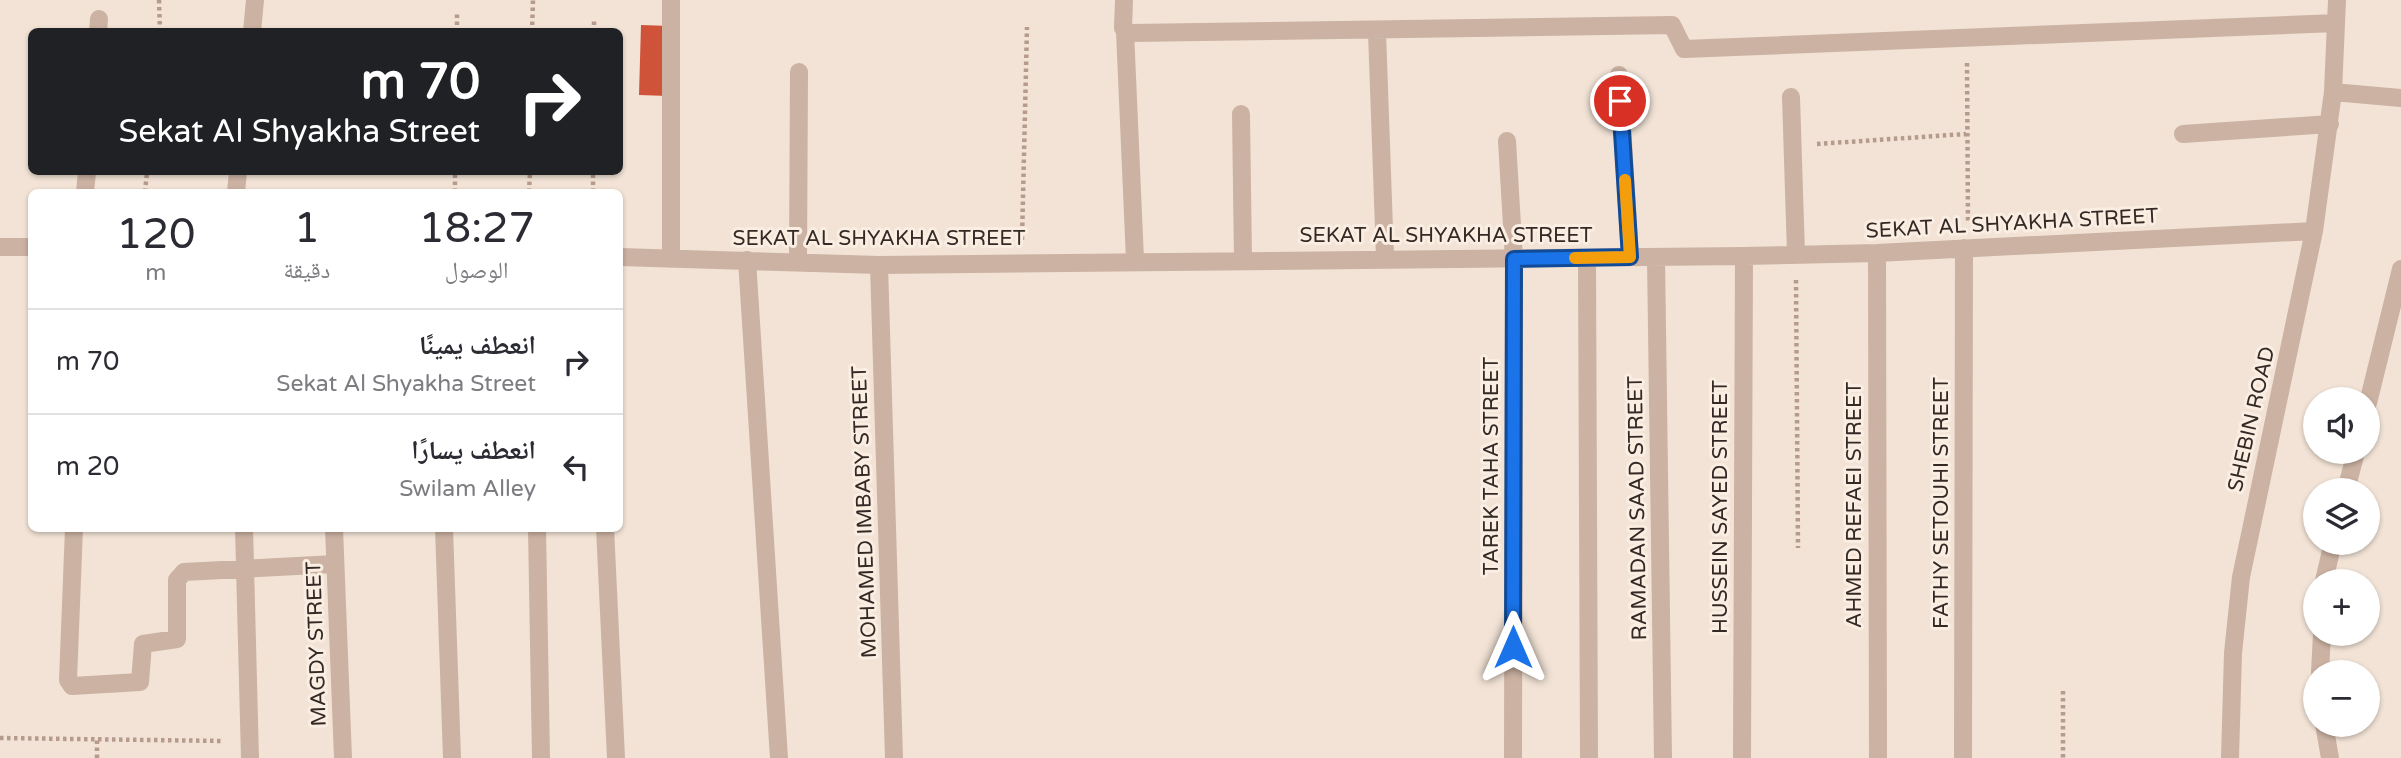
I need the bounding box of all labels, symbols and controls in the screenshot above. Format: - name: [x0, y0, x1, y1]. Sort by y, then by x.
- text: 70 m: [361, 53, 480, 112]
- icon: right: [504, 56, 595, 147]
- pin: [1590, 71, 1650, 131]
- icon: arrive: [1601, 82, 1639, 120]
- text: Sekat Al Shyakha Street: [119, 113, 480, 151]
- text: 1: [294, 203, 320, 254]
- text: 18:27: [418, 203, 535, 254]
- street label: SEKAT AL SHYAKHA STREET: [1865, 203, 2159, 244]
- text: 120: [116, 209, 195, 260]
- street label: SEKAT AL SHYAKHA STREET: [1300, 223, 1593, 248]
- street label: SEKAT AL SHYAKHA STREET: [733, 226, 1026, 251]
- text: دقيقة: [283, 257, 330, 285]
- text: الوصول: [445, 257, 508, 285]
- text: m: [145, 259, 166, 287]
- text: انعطف يمينًا: [419, 330, 536, 361]
- icon: right: [557, 343, 595, 381]
- street label: SHEBIN ROAD: [2223, 344, 2280, 494]
- text: 70 m: [56, 346, 119, 377]
- street label: TAREK TAHA STREET: [1479, 356, 1504, 575]
- street label: MOHAMED IMBABY STREET: [847, 365, 882, 659]
- text: Sekat Al Shyakha Street: [276, 370, 536, 398]
- street label: RAMADAN SAAD STREET: [1623, 375, 1652, 640]
- street label: FATHY SETOUHI STREET: [1929, 377, 1954, 629]
- street label: HUSSEIN SAYED STREET: [1708, 380, 1733, 634]
- street label: AHMED REFAEI STREET: [1842, 382, 1867, 628]
- map controls: [2303, 387, 2380, 737]
- button: sound: [2303, 387, 2380, 464]
- text: انعطف يسارًا: [411, 435, 536, 466]
- icon: left: [557, 448, 595, 486]
- text: 20 m: [56, 451, 119, 482]
- text: Swilam Alley: [399, 475, 536, 503]
- button: layers: [2303, 478, 2380, 555]
- street label: MAGDY STREET: [301, 561, 332, 727]
- button: +: [2303, 569, 2380, 646]
- position arrow: [1476, 610, 1550, 684]
- button: −: [2303, 660, 2380, 737]

